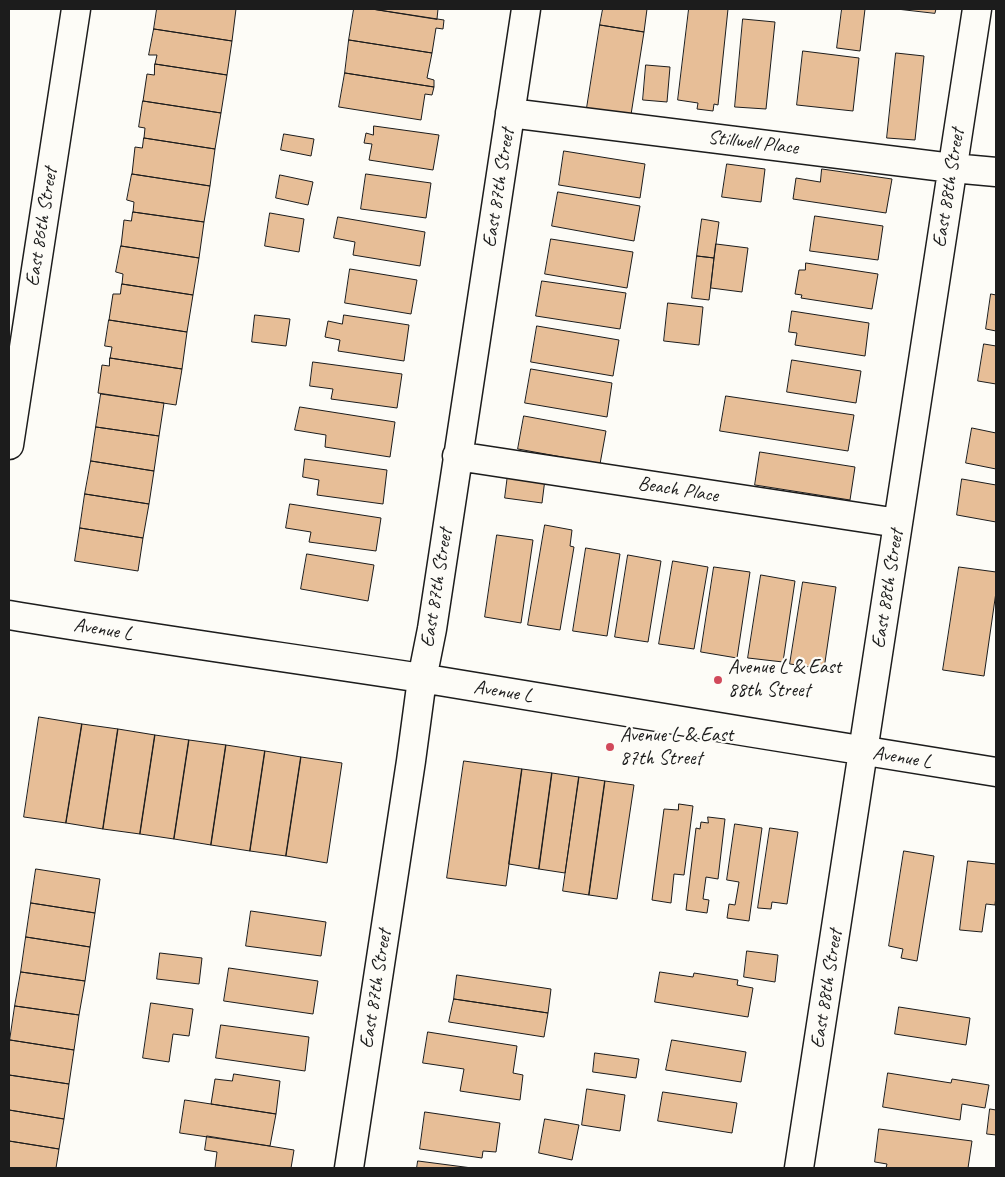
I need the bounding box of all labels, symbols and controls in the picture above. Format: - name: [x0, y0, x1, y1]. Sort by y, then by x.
- street label: Stillwell Place: [706, 126, 800, 160]
- street label: East 87th Street: [478, 127, 520, 249]
- street label: East 88th Street: [928, 127, 970, 249]
- street label: East 86th Street: [21, 166, 63, 288]
- street label: Beach Place: [636, 472, 720, 508]
- street label: East 87th Street: [416, 527, 458, 649]
- street label: East 88th Street: [867, 528, 909, 650]
- street label: Avenue L: [72, 614, 134, 646]
- place label: Avenue L & East 88th Street: [728, 656, 841, 703]
- marker: Avenue L & East 88th Street: [712, 674, 724, 686]
- street label: Avenue L: [472, 676, 534, 708]
- place label: Avenue L & East 87th Street: [620, 724, 733, 771]
- marker: Avenue L & East 87th Street: [604, 741, 616, 753]
- street label: Avenue L: [871, 742, 933, 774]
- street label: East 87th Street: [355, 928, 397, 1050]
- street label: East 88th Street: [806, 928, 848, 1050]

